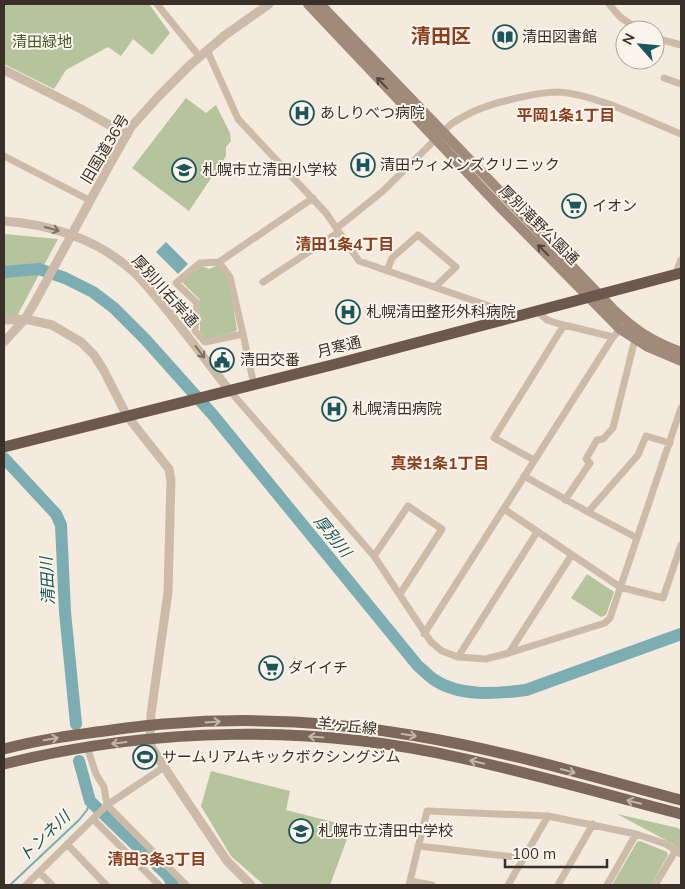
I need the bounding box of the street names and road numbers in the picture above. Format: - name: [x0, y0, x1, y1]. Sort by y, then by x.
- street label: 旧国道36号: [76, 110, 133, 187]
- street label: 厚別滝野公園通: [496, 181, 583, 268]
- street label: 厚別川右岸通: [128, 251, 203, 330]
- street label: 月寒通: [315, 332, 363, 361]
- street label: 羊ヶ丘線: [316, 713, 378, 738]

